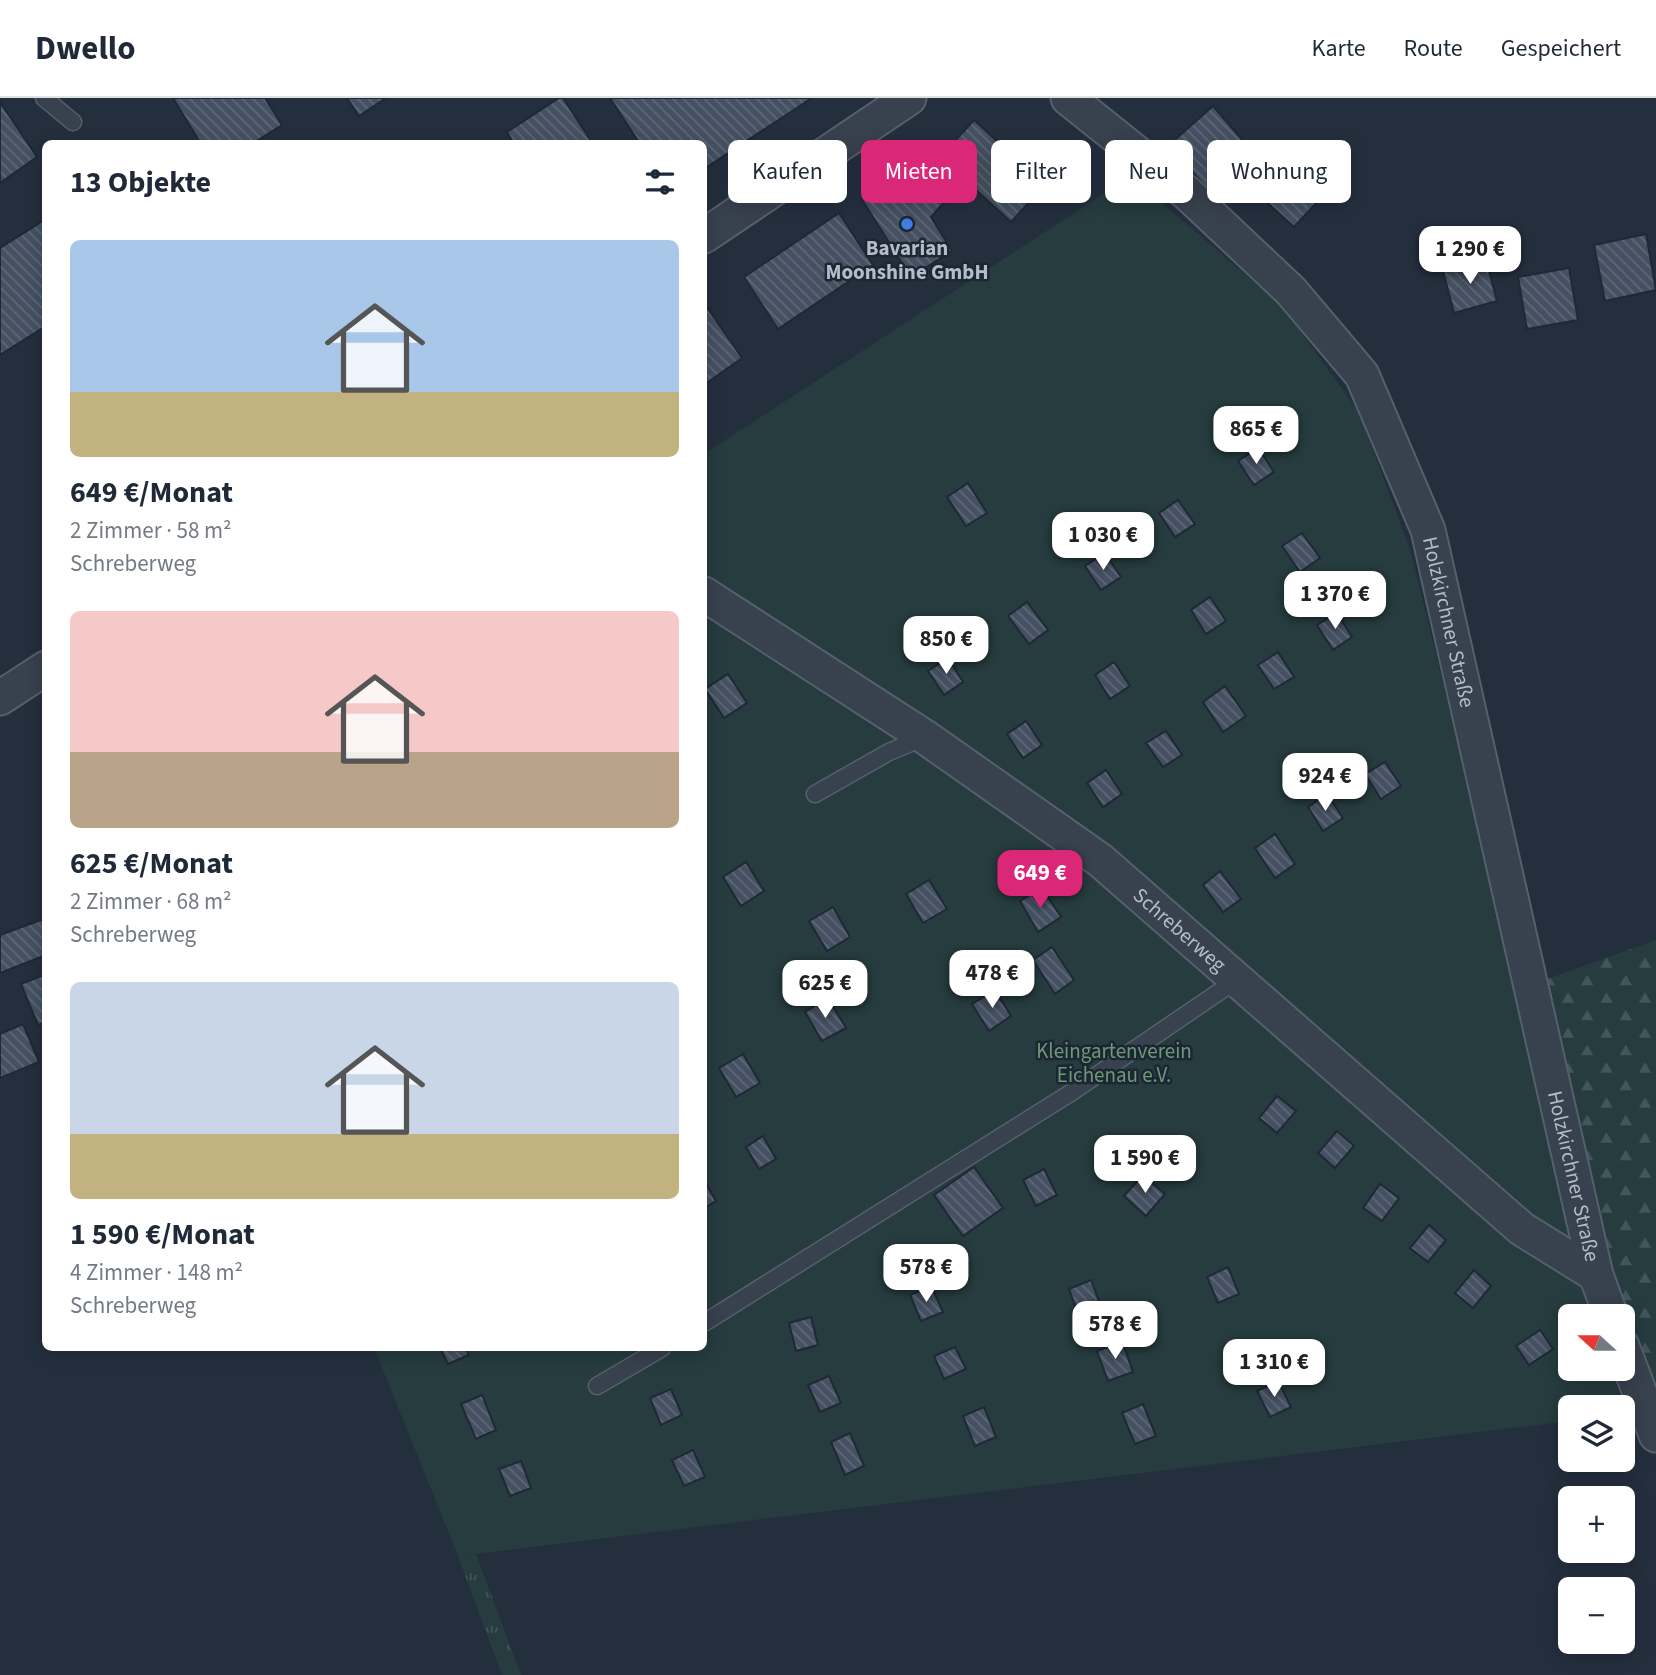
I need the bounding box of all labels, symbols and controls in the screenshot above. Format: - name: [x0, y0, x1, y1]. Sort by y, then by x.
- text: Dwello: [35, 25, 136, 72]
- text: Karte: [1312, 31, 1366, 66]
- text: Route: [1404, 31, 1463, 66]
- text: Gespeichert: [1501, 31, 1621, 66]
- chip: Kaufen: [728, 140, 847, 203]
- chip: Mieten: [861, 140, 977, 203]
- chip: Filter: [991, 140, 1091, 203]
- chip: Neu: [1105, 140, 1193, 203]
- chip: Wohnung: [1207, 140, 1351, 203]
- text: 13 Objekte: [70, 161, 211, 204]
- icon: filters: [641, 163, 679, 201]
- marker: Bavarian Moonshine GmbH: [899, 216, 915, 232]
- pin: 1 290 €: [1405, 226, 1535, 286]
- text: 1 290 €: [1435, 232, 1505, 265]
- place label: Bavarian Moonshine GmbH: [825, 233, 989, 287]
- icon: home: [312, 285, 438, 411]
- pin: 865 €: [1207, 406, 1305, 466]
- text: 865 €: [1229, 412, 1283, 445]
- text: 649 €/Monat: [70, 471, 233, 514]
- pin: 1 030 €: [1038, 512, 1168, 572]
- text: 2 Zimmer · 58 m²: [70, 514, 232, 547]
- text: 1 030 €: [1068, 518, 1138, 551]
- street label: Holzkirchner Straße: [1415, 534, 1483, 710]
- text: Schreberweg: [70, 547, 196, 580]
- pin: 1 370 €: [1270, 572, 1400, 631]
- text: 1 370 €: [1300, 577, 1370, 610]
- pin: 850 €: [897, 616, 995, 676]
- text: 850 €: [919, 622, 973, 655]
- icon: home: [312, 656, 438, 782]
- pin: 924 €: [1276, 754, 1374, 813]
- text: 924 €: [1298, 759, 1352, 792]
- text: 625 €/Monat: [70, 842, 233, 885]
- pin: 649 €: [991, 850, 1089, 910]
- text: 649 €: [1013, 856, 1067, 889]
- street label: Schreberweg: [1126, 880, 1233, 979]
- text: 2 Zimmer · 68 m²: [70, 885, 232, 918]
- text: Schreberweg: [70, 918, 196, 951]
- pin: 478 €: [943, 950, 1041, 1010]
- text: 478 €: [965, 956, 1019, 989]
- pin: 625 €: [776, 960, 874, 1020]
- text: 625 €: [798, 966, 852, 999]
- icon: home: [312, 1027, 438, 1153]
- park label: Kleingartenverein Eichenau e.V.: [1036, 1036, 1192, 1090]
- street label: Holzkirchner Straße: [1540, 1088, 1608, 1264]
- pin: 1 590 €: [1080, 1136, 1210, 1195]
- text: 1 590 €: [1110, 1141, 1180, 1174]
- text: 1 590 €/Monat: [70, 1213, 255, 1256]
- pin: 578 €: [877, 1244, 975, 1304]
- text: 578 €: [899, 1250, 953, 1283]
- text: 4 Zimmer · 148 m²: [70, 1256, 243, 1289]
- text: Schreberweg: [70, 1289, 196, 1322]
- pin: 578 €: [1066, 1302, 1164, 1361]
- north arrow: [1558, 1304, 1634, 1381]
- map controls: [1558, 1304, 1635, 1654]
- text: 578 €: [1088, 1307, 1142, 1340]
- pin: 1 310 €: [1209, 1340, 1339, 1399]
- text: 1 310 €: [1239, 1345, 1309, 1378]
- button: layers: [1558, 1395, 1635, 1472]
- button: +: [1558, 1486, 1635, 1563]
- button: −: [1558, 1577, 1635, 1654]

